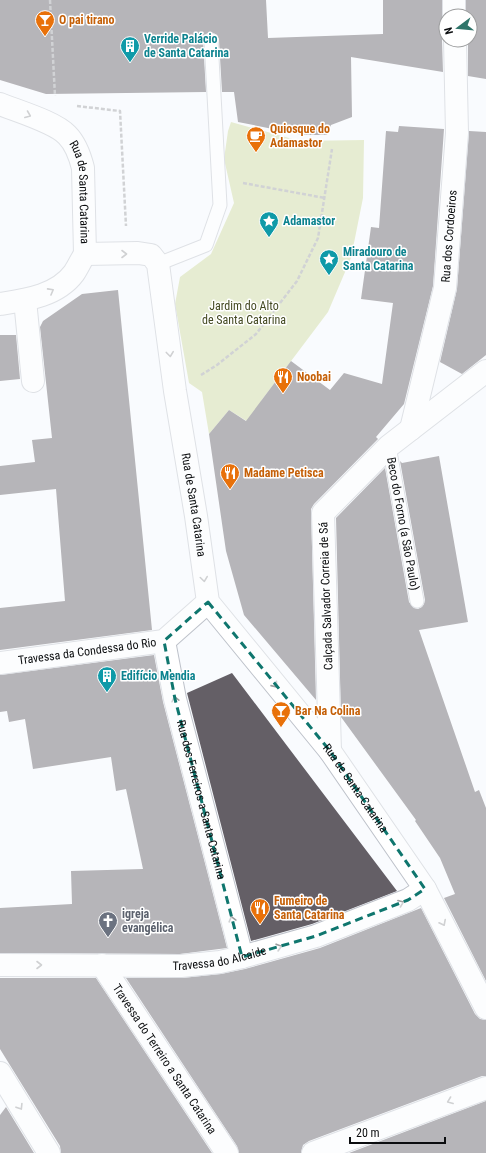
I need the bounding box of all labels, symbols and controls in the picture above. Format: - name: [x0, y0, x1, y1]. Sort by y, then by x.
- north arrow: [438, 8, 478, 48]
- bar icon: O pai tirano: [34, 9, 56, 37]
- place label: O pai tirano: [59, 13, 114, 27]
- text: N: [442, 25, 456, 36]
- place label: Verride Palácio de Santa Catarina: [144, 32, 229, 60]
- building icon: Verride Palácio de Santa Catarina: [119, 35, 141, 63]
- one-way arrow: [24, 110, 32, 118]
- place label: Quiosque do Adamastor: [270, 122, 330, 150]
- cafe icon: Quiosque do Adamastor: [245, 125, 267, 153]
- street label: Rua de Santa Catarina: [66, 138, 92, 244]
- street label: Rua dos Cordoeiros: [438, 189, 460, 283]
- place icon: Adamastor: [258, 210, 280, 238]
- place label: Adamastor: [283, 214, 335, 228]
- place label: Miradouro de Santa Catarina: [343, 245, 414, 273]
- place icon: Miradouro de Santa Catarina: [318, 248, 340, 276]
- one-way arrow: [121, 250, 127, 258]
- one-way arrow: [47, 288, 54, 295]
- park label: Jardim do Alto de Santa Catarina: [202, 299, 286, 327]
- one-way arrow: [165, 351, 174, 357]
- restaurant icon: Noobai: [272, 366, 294, 394]
- place label: Noobai: [297, 370, 331, 384]
- street label: Rua de Santa Catarina: [179, 452, 209, 558]
- street label: Beco do Forno (a São Paulo): [384, 456, 422, 591]
- restaurant icon: Madame Petisca: [219, 462, 241, 490]
- place label: Madame Petisca: [244, 466, 324, 480]
- street label: Calçada Salvador Correia de Sá: [316, 521, 336, 670]
- one-way arrow: [199, 576, 208, 582]
- street label: Travessa da Condessa do Rio: [17, 635, 157, 667]
- building icon: Edifício Mendia: [96, 665, 118, 693]
- place label: Edifício Mendia: [121, 669, 196, 683]
- one-way arrow: [271, 680, 278, 687]
- one-way arrow: [172, 695, 180, 702]
- bar icon: Bar Na Colina: [270, 700, 292, 728]
- place label: Bar Na Colina: [295, 704, 361, 718]
- street label: Rua dos Ferreiros a Santa Catarina: [174, 719, 229, 881]
- street label: Rua de Santa Catarina: [320, 741, 391, 836]
- place label: Fumeiro de Santa Catarina: [274, 894, 345, 922]
- restaurant icon: Fumeiro de Santa Catarina: [249, 897, 271, 925]
- one-way arrow: [398, 899, 405, 907]
- place label: igreja evangélica: [122, 907, 174, 935]
- church icon: igreja evangélica: [97, 910, 119, 938]
- one-way arrow: [229, 916, 237, 922]
- one-way arrow: [438, 919, 446, 927]
- street label: Travessa do Alcaide: [172, 943, 268, 973]
- one-way arrow: [275, 943, 282, 952]
- one-way arrow: [36, 961, 42, 969]
- street label: Travessa do Terreiro a Santa Catarina: [110, 981, 220, 1137]
- one-way arrow: [446, 1097, 453, 1105]
- one-way arrow: [16, 1103, 23, 1110]
- scale bar: [350, 1119, 445, 1145]
- text: 20 m: [356, 1126, 380, 1140]

